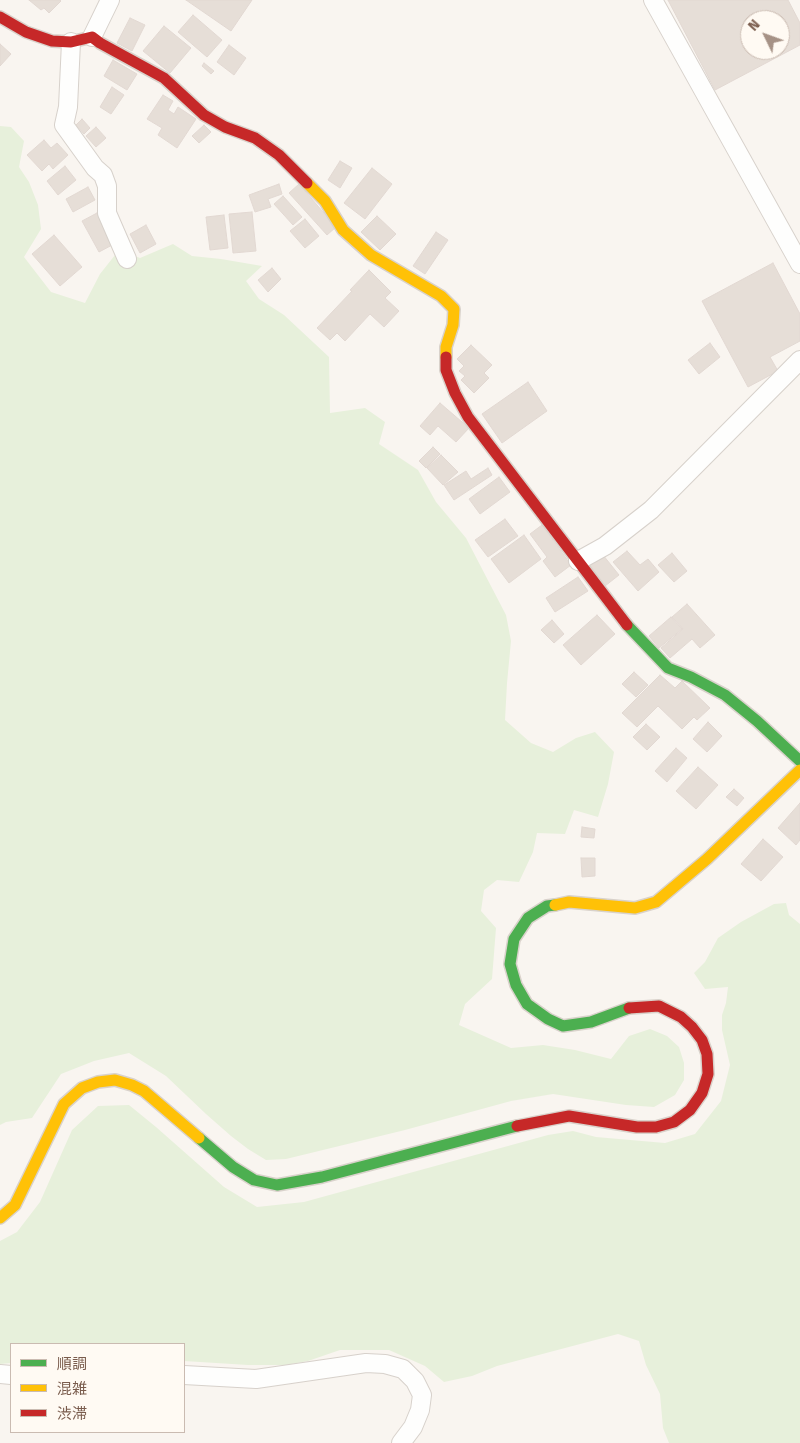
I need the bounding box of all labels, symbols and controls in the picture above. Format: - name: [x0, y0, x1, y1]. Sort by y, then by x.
- north arrow: [740, 10, 790, 60]
- text: N: [745, 16, 764, 34]
- legend: [10, 1343, 185, 1433]
- text: 順調: [57, 1355, 87, 1373]
- text: 混雑: [57, 1380, 87, 1398]
- text: 渋滞: [57, 1405, 87, 1423]

